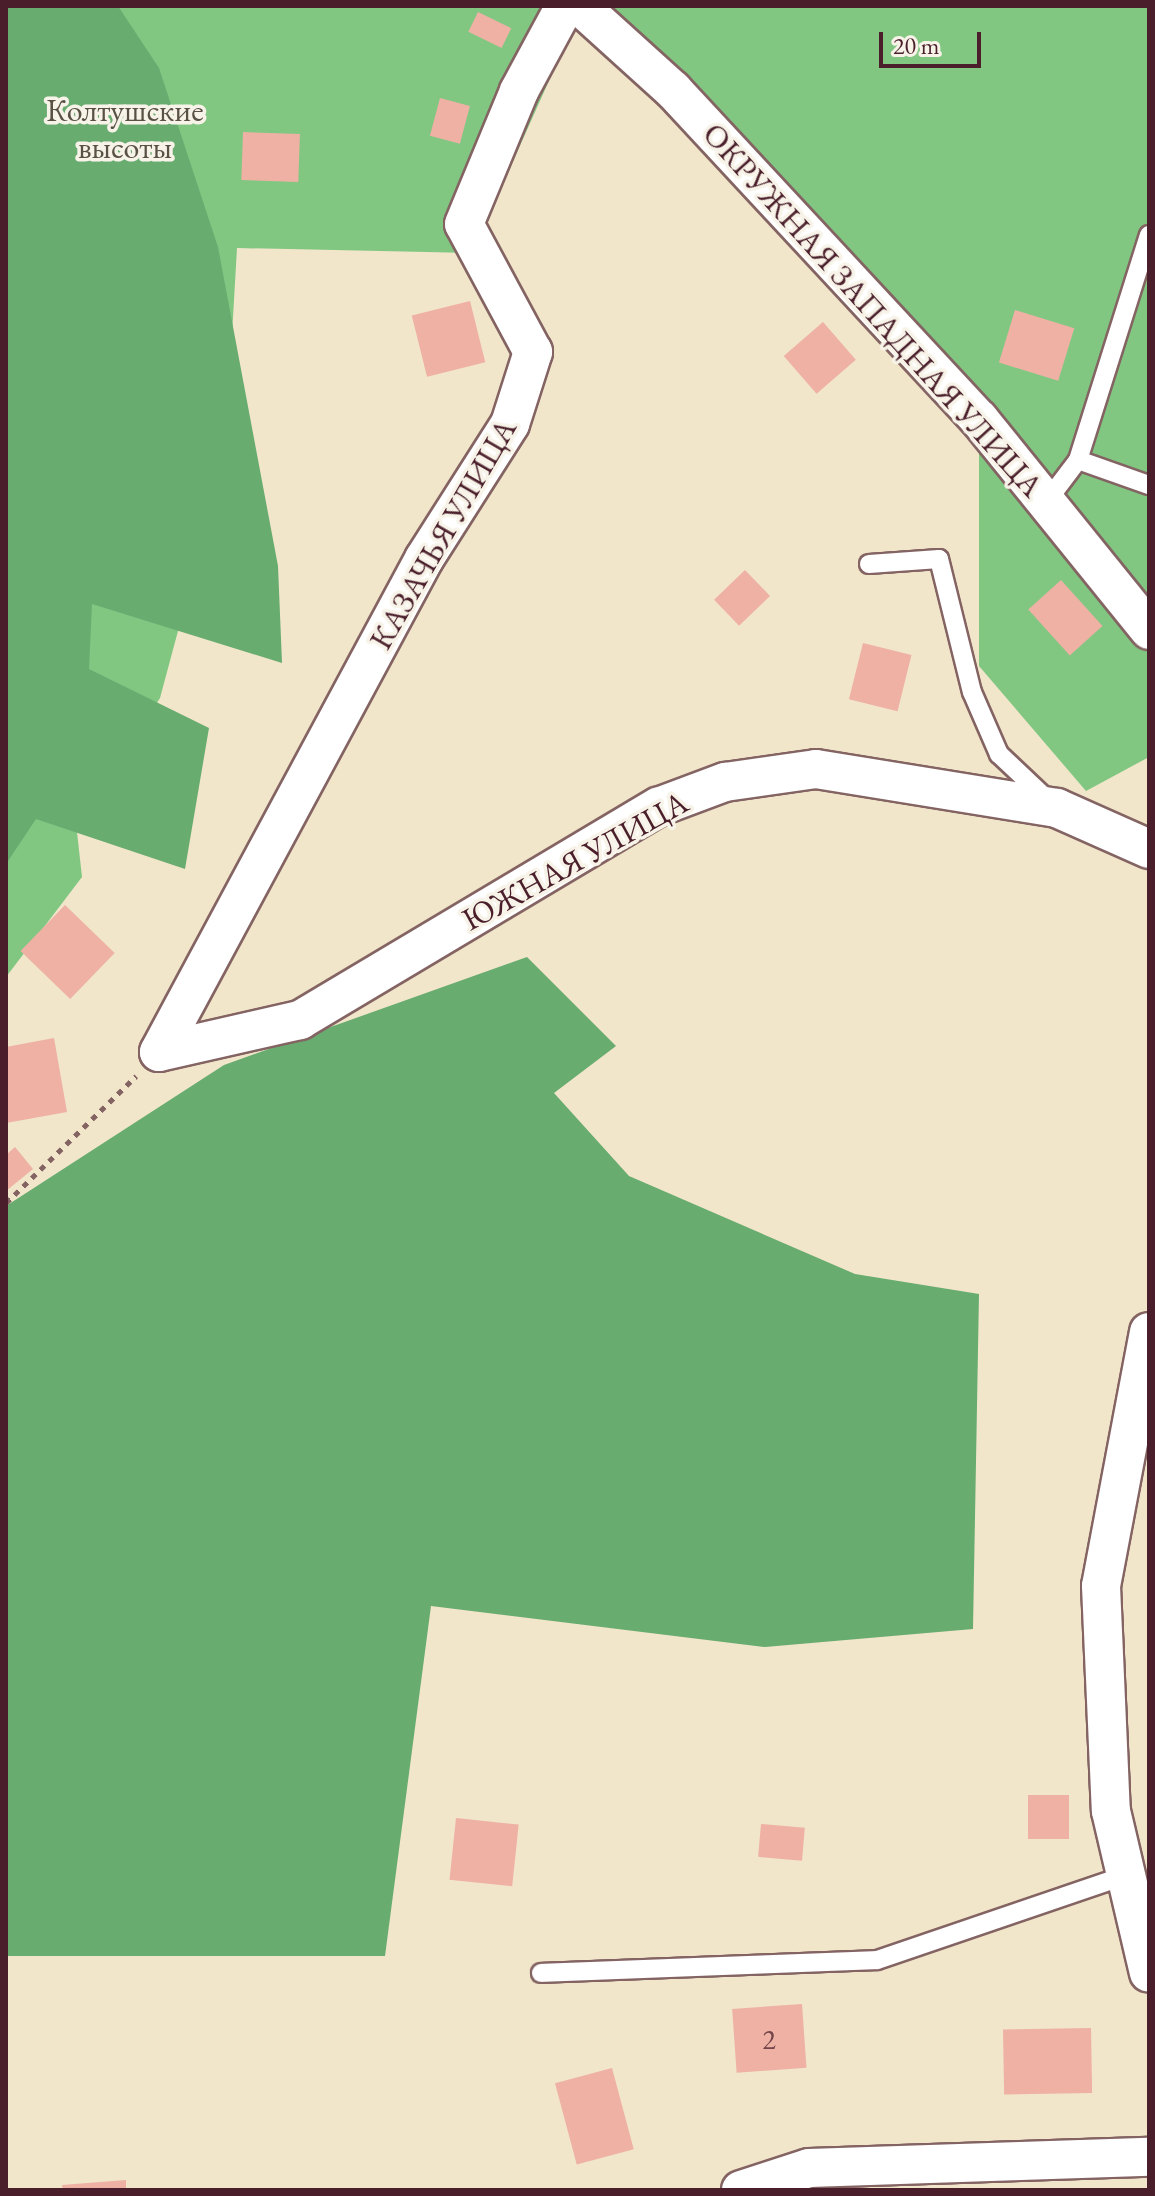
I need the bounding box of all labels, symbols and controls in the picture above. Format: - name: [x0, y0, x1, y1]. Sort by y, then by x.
- scale bar: [883, 16, 985, 66]
- text: 20 m: [893, 30, 940, 61]
- park label: Колтушские высоты: [46, 92, 204, 167]
- street label: ОКРУЖНАЯ ЗАПАДНАЯ УЛИЦА: [695, 115, 1051, 505]
- street label: КАЗАЧЬЯ УЛИЦА: [361, 412, 525, 656]
- street label: ЮЖНАЯ УЛИЦА: [455, 783, 695, 939]
- house number: 2: [762, 2022, 776, 2056]

